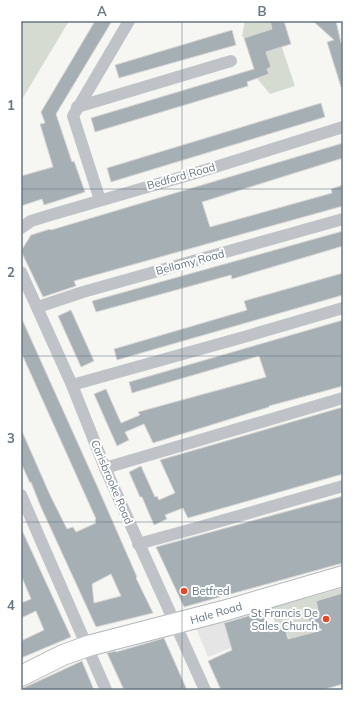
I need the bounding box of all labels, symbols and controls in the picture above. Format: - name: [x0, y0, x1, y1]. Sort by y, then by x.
- text: A: [97, 3, 107, 19]
- text: B: [258, 3, 267, 19]
- text: 1: [7, 97, 15, 113]
- street label: Bedford Road: [145, 160, 217, 192]
- street label: Bellamy Road: [154, 246, 226, 278]
- text: 2: [7, 264, 15, 280]
- text: 3: [7, 430, 15, 446]
- street label: Carisbrooke Road: [88, 438, 136, 526]
- place label: Betfred: [192, 584, 230, 598]
- marker: Betfred: [179, 586, 189, 596]
- text: 4: [7, 597, 15, 613]
- street label: Hale Road: [188, 599, 244, 627]
- place label: St Francis De Sales Church: [251, 606, 318, 633]
- marker: St Francis De Sales Church: [321, 614, 331, 624]

